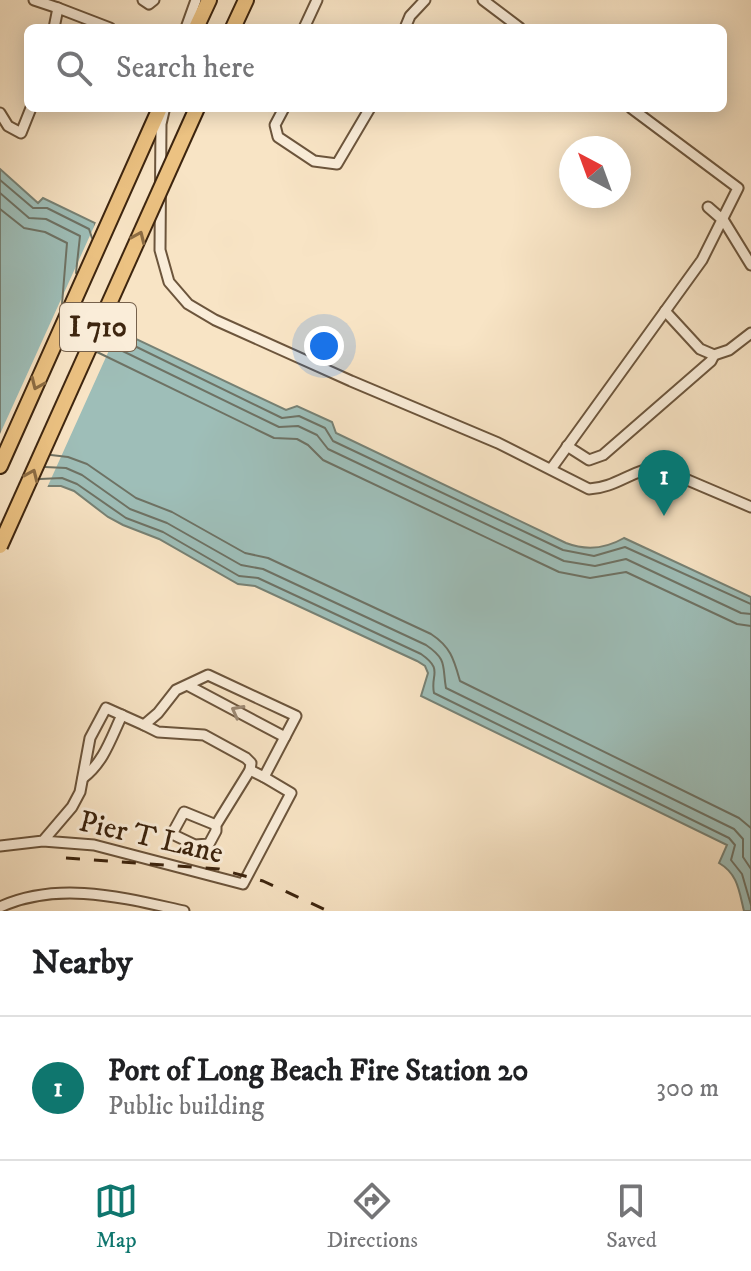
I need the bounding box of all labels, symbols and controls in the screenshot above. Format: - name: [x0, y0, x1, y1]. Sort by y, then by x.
- search box: [24, 24, 727, 112]
- icon: search: [52, 46, 96, 90]
- text: Search here: [116, 50, 255, 87]
- north arrow: [559, 136, 631, 208]
- one-way arrow: [129, 231, 145, 246]
- road number: I 710: [60, 303, 136, 351]
- your location: [304, 326, 344, 366]
- one-way arrow: [31, 375, 47, 390]
- pin: 1: [638, 450, 690, 516]
- one-way arrow: [22, 468, 38, 483]
- one-way arrow: [231, 706, 245, 721]
- street label: Pier T Lane: [75, 803, 227, 873]
- text: Nearby: [32, 942, 133, 984]
- text: Port of Long Beach Fire Station 20: [108, 1053, 528, 1090]
- text: 1: [53, 1072, 63, 1105]
- text: 300 m: [656, 1072, 719, 1105]
- text: Public building: [108, 1090, 264, 1123]
- tab: Map: [94, 1179, 138, 1254]
- tab: Directions: [327, 1179, 418, 1254]
- tab: Saved: [606, 1179, 657, 1254]

